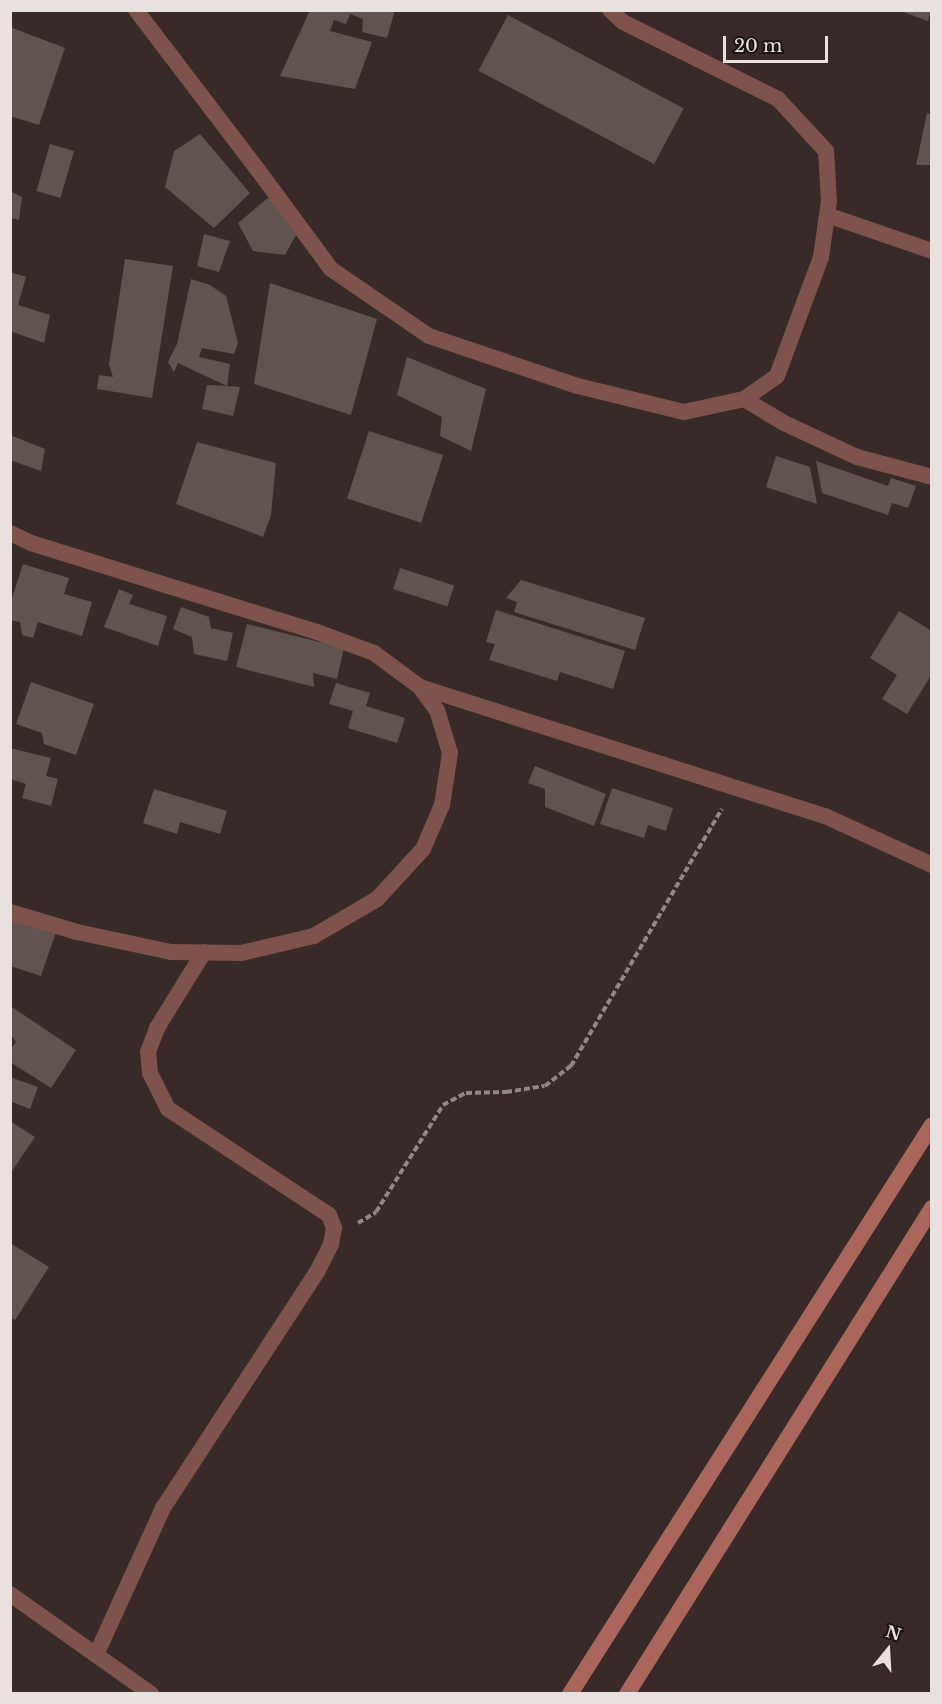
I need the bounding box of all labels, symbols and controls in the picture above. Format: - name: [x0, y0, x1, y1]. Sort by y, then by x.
- scale bar: [726, 24, 831, 62]
- text: 20 m: [734, 35, 782, 57]
- north arrow: [858, 1620, 918, 1680]
- text: N: [883, 1621, 904, 1645]

